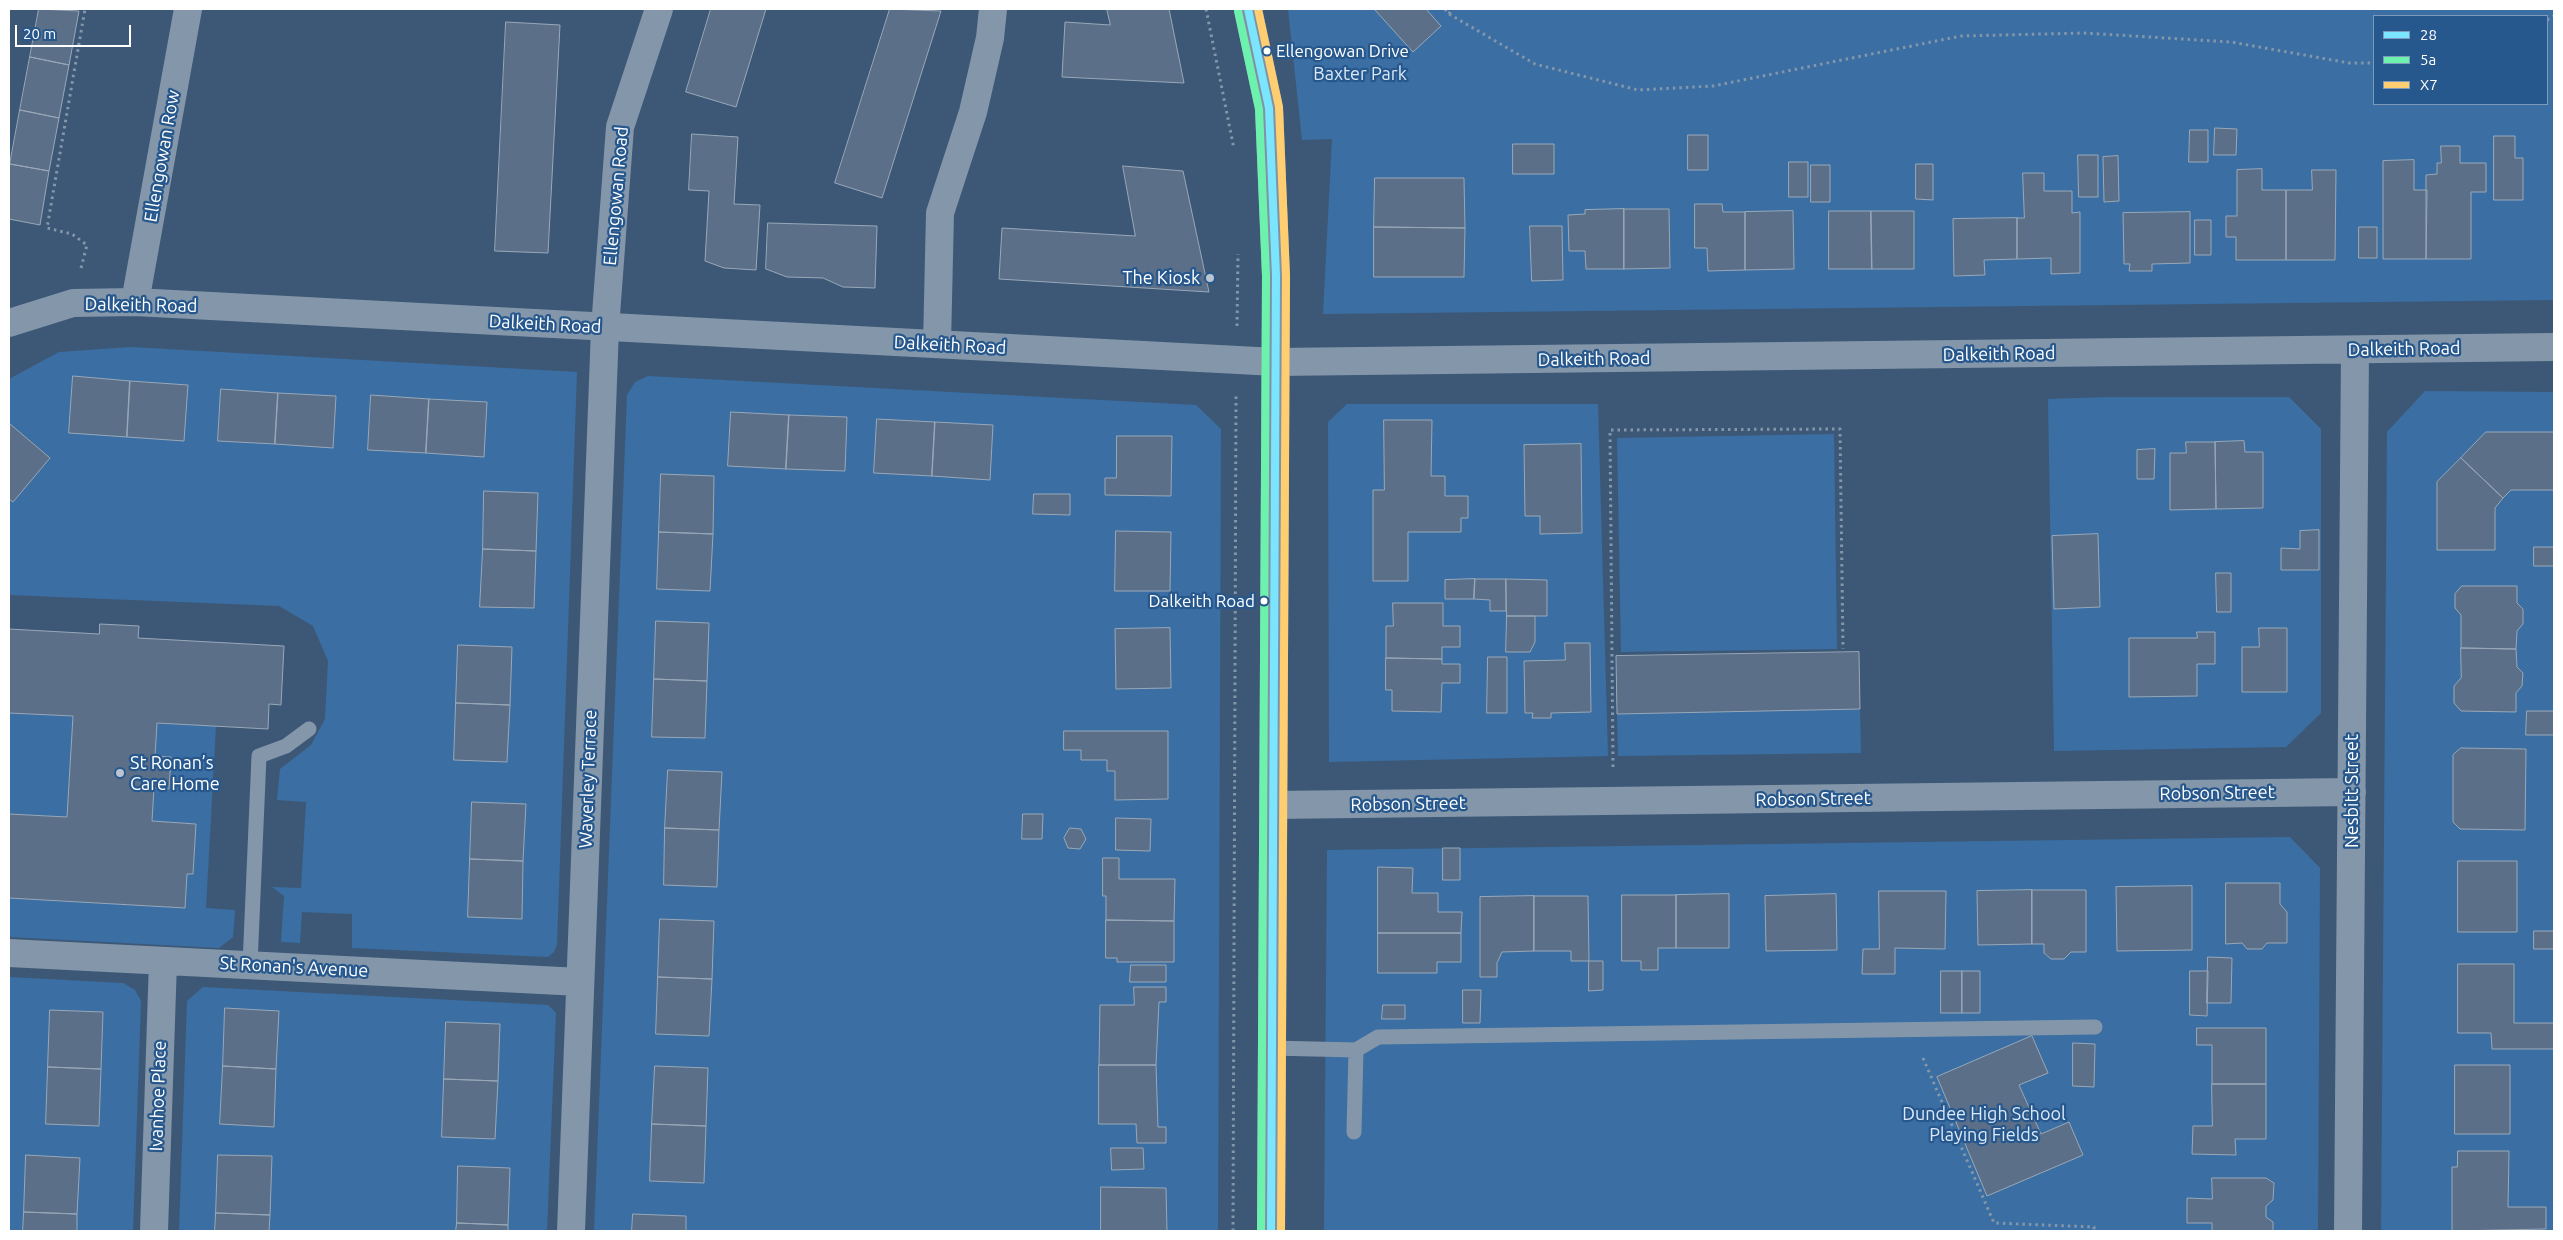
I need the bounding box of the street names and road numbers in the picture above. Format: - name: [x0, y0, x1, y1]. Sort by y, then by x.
- street label: Ellengowan Row: [140, 88, 184, 224]
- street label: Ellengowan Road: [599, 125, 633, 267]
- street label: Dalkeith Road: [84, 293, 198, 317]
- street label: Dalkeith Road: [488, 310, 602, 338]
- street label: Dalkeith Road: [893, 331, 1007, 359]
- street label: Dalkeith Road: [2347, 337, 2461, 361]
- street label: Dalkeith Road: [1942, 342, 2056, 366]
- street label: Dalkeith Road: [1537, 347, 1651, 371]
- street label: Waverley Terrace: [575, 709, 601, 849]
- street label: Nesbitt Street: [2341, 734, 2363, 848]
- street label: Robson Street: [2159, 781, 2275, 805]
- street label: Robson Street: [1755, 787, 1871, 811]
- street label: Robson Street: [1350, 792, 1466, 816]
- street label: St Ronan's Avenue: [219, 952, 369, 982]
- street label: Ivanhoe Place: [145, 1040, 171, 1152]

